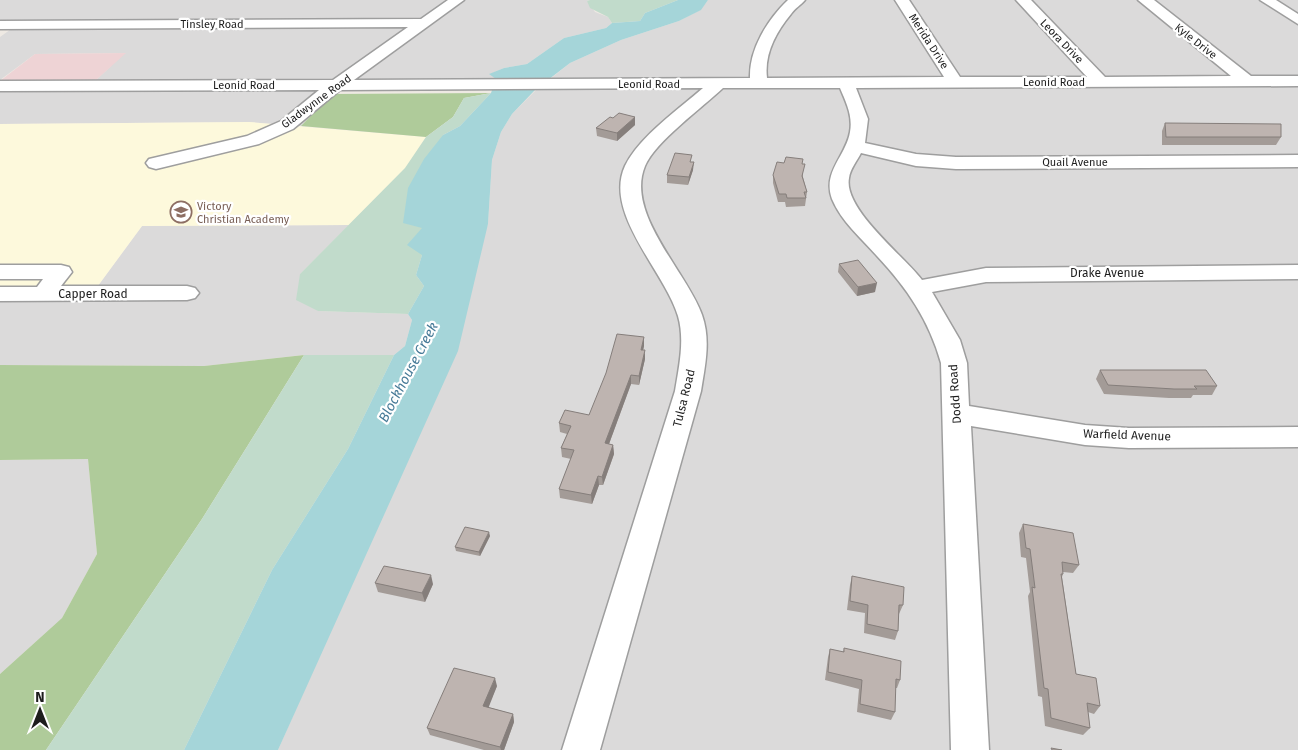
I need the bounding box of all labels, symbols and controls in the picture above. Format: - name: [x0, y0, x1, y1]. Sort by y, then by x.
- street label: Merida Drive: [906, 11, 951, 71]
- street label: Leora Drive: [1037, 17, 1086, 66]
- street label: Tinsley Road: [180, 18, 244, 31]
- street label: Kyle Drive: [1172, 21, 1219, 62]
- street label: Gladwynne Road: [279, 72, 354, 131]
- street label: Leonid Road: [1023, 76, 1085, 89]
- street label: Leonid Road: [618, 78, 680, 91]
- street label: Leonid Road: [213, 79, 275, 92]
- street label: Quail Avenue: [1042, 156, 1108, 169]
- school or university icon: Victory Christian Academy: [169, 200, 193, 224]
- place label: Victory Christian Academy: [197, 200, 290, 226]
- street label: Drake Avenue: [1070, 266, 1144, 280]
- street label: Capper Road: [58, 287, 128, 301]
- water label: Blockhouse Creek: [375, 319, 442, 425]
- street label: Dodd Road: [946, 364, 964, 424]
- street label: Tulsa Road: [670, 368, 698, 428]
- street label: Warfield Avenue: [1083, 426, 1171, 444]
- north arrow: [15, 685, 65, 735]
- text: N: [35, 689, 45, 706]

